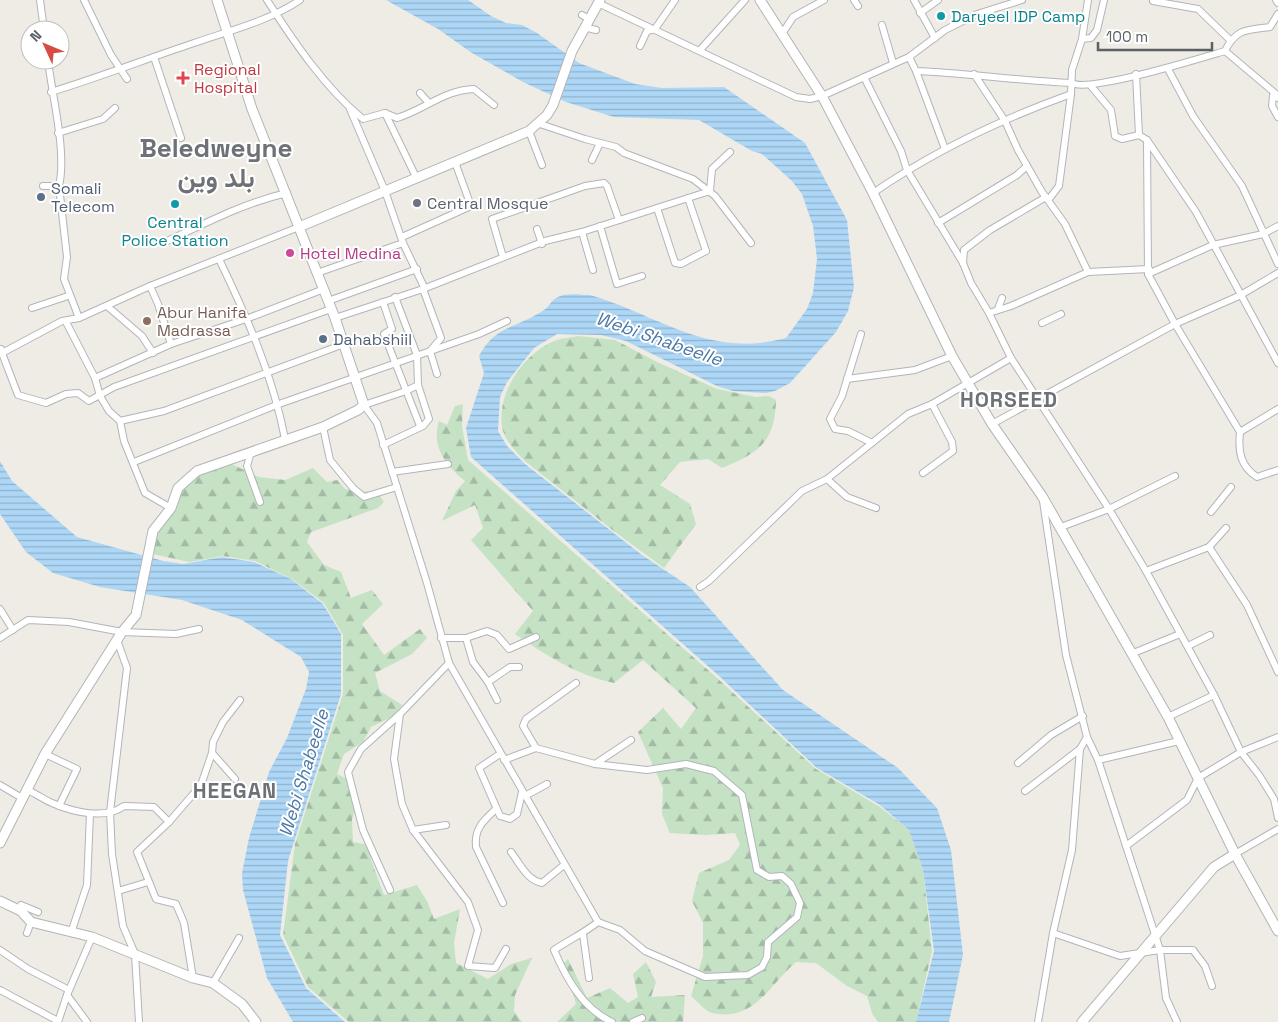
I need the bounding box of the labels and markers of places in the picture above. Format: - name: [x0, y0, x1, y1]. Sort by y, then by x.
- place label: Daryeel IDP Camp: [951, 6, 1085, 27]
- marker: Daryeel IDP Camp: [935, 10, 947, 22]
- place label: Regional Hospital: [194, 59, 261, 98]
- marker: Regional Hospital: [176, 71, 190, 85]
- place label: Somali Telecom: [51, 178, 115, 217]
- marker: Somali Telecom: [35, 191, 47, 203]
- place label: Central Mosque: [427, 193, 548, 214]
- marker: Central Mosque: [411, 197, 423, 209]
- marker: Central Police Station: [169, 198, 181, 210]
- place label: Central Police Station: [121, 212, 229, 251]
- place label: Hotel Medina: [300, 243, 401, 264]
- marker: Hotel Medina: [284, 247, 296, 259]
- place label: Abur Hanifa Madrassa: [157, 302, 247, 341]
- marker: Abur Hanifa Madrassa: [141, 315, 153, 327]
- place label: Dahabshiil: [333, 329, 412, 350]
- marker: Dahabshiil: [317, 333, 329, 345]

